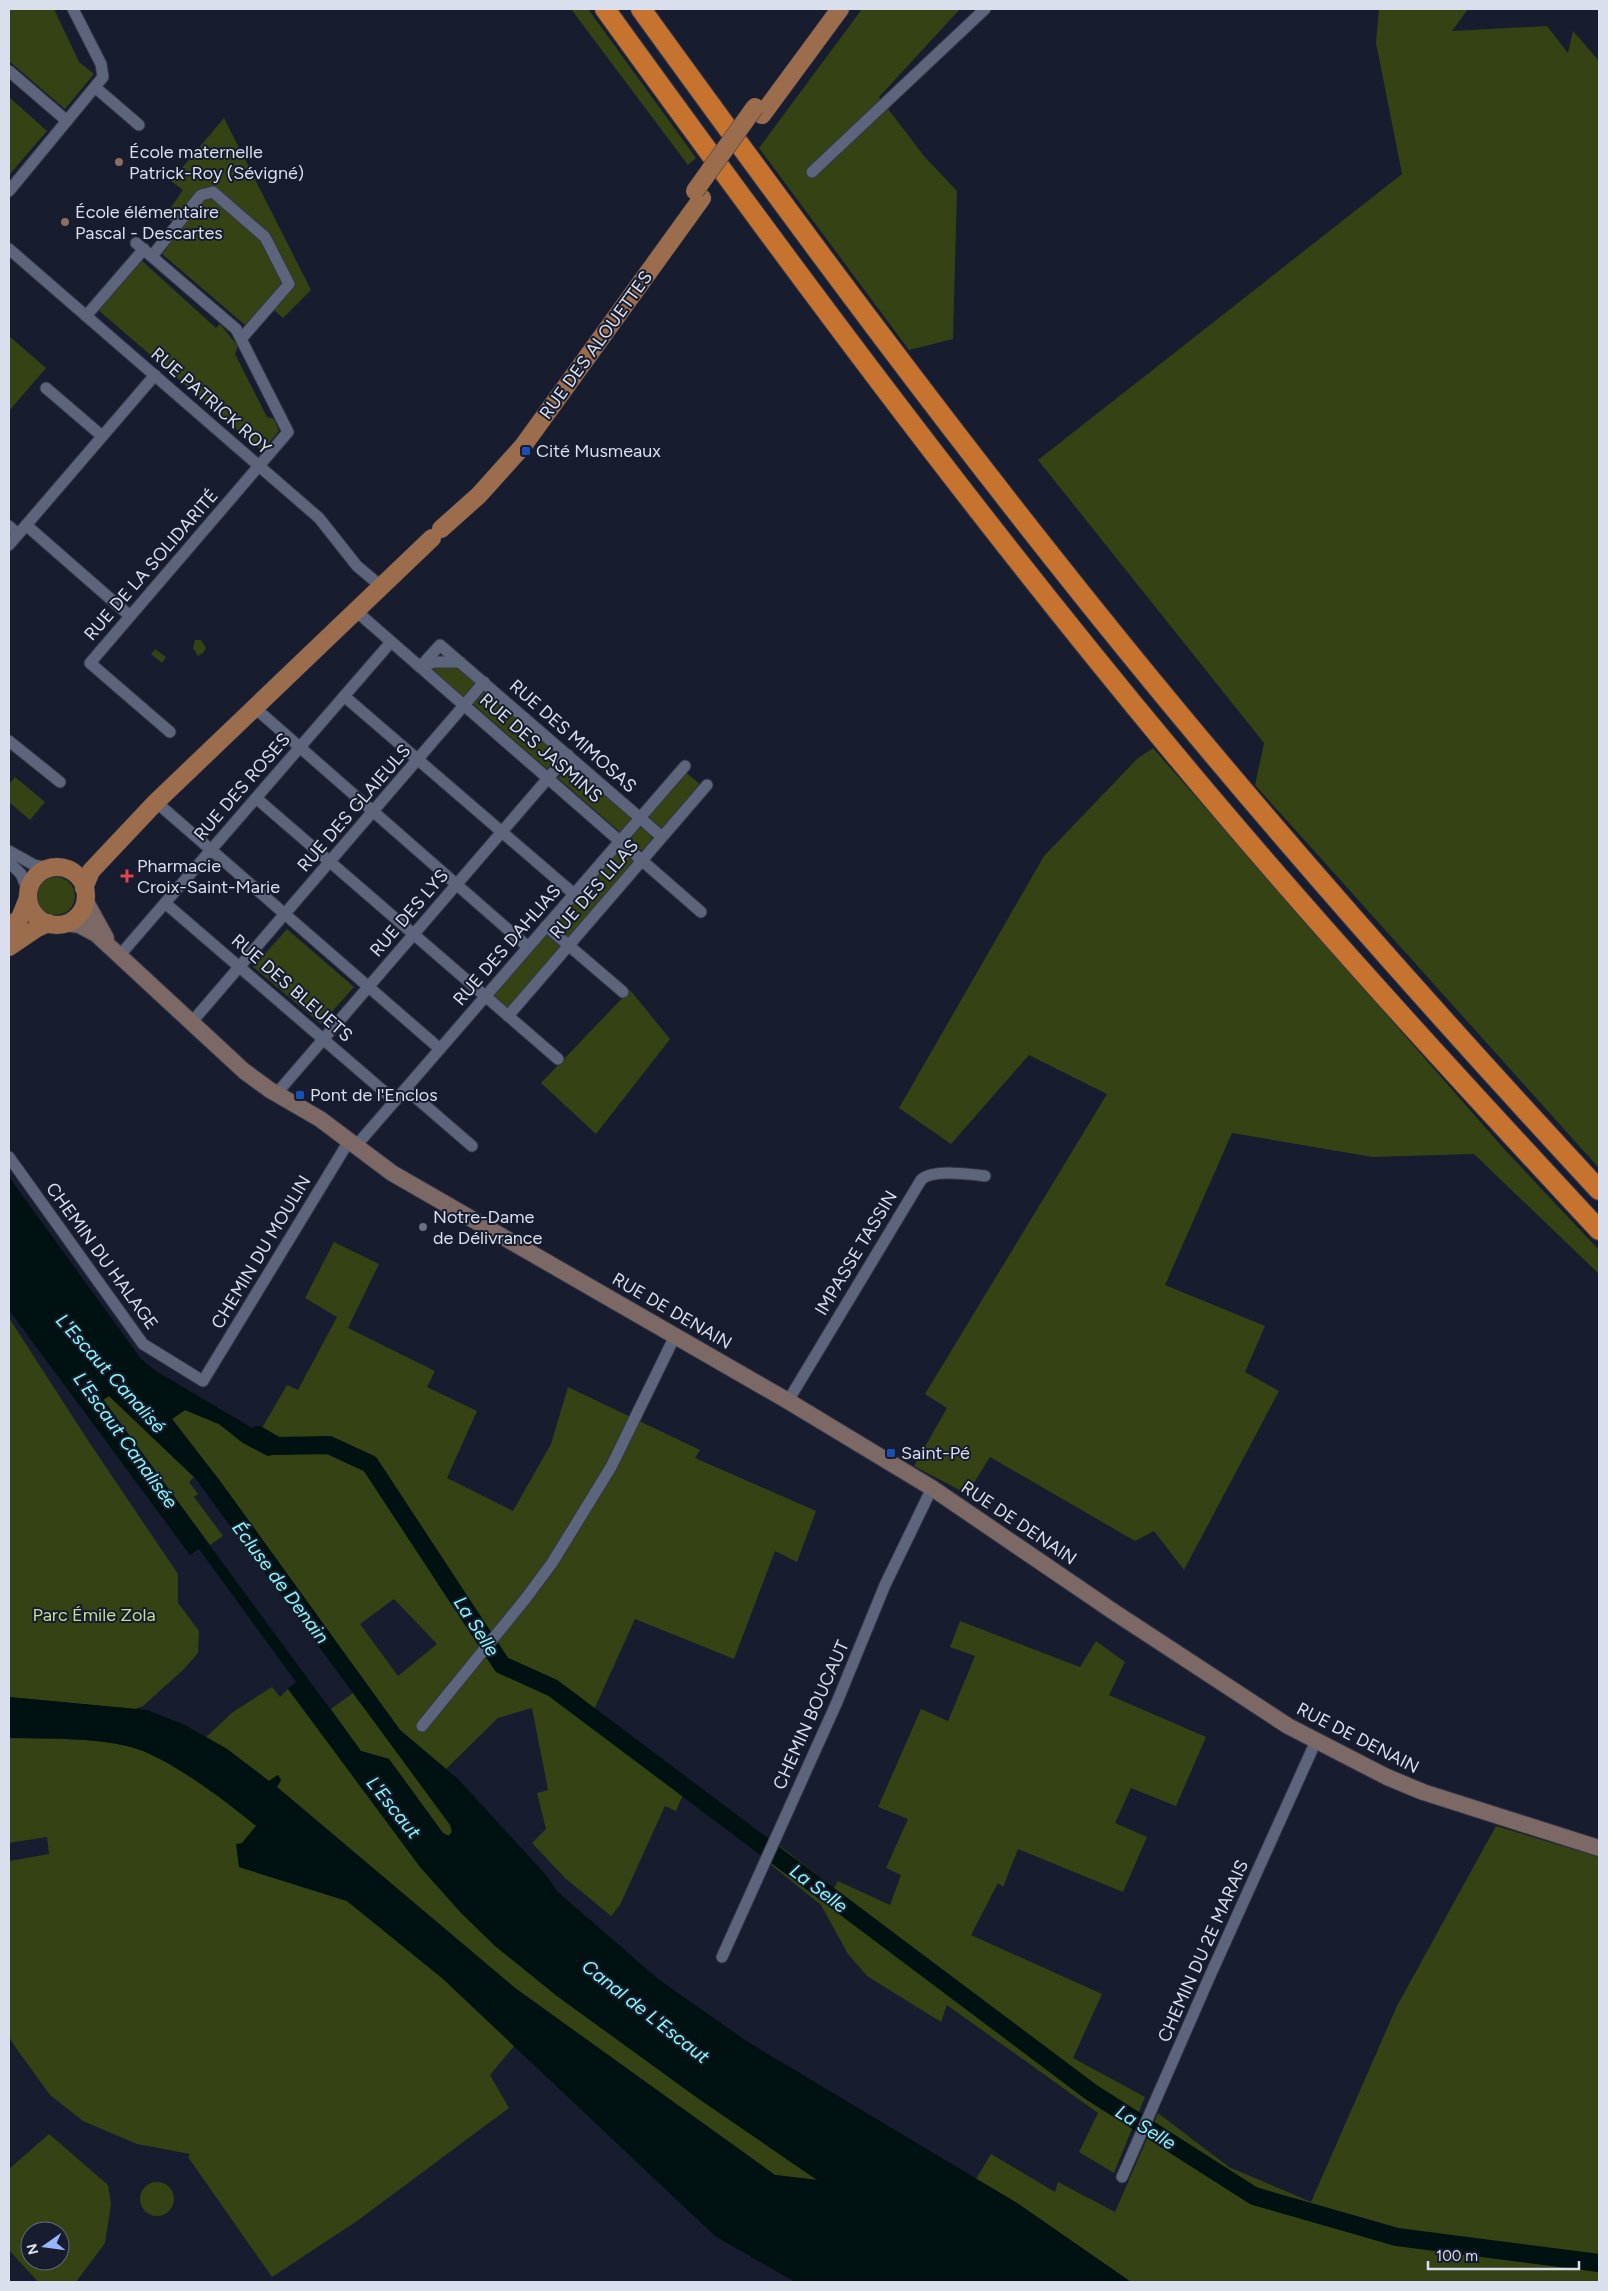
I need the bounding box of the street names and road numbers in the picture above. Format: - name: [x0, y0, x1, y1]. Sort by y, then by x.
- street label: RUE DES ALOUETTES: [535, 267, 657, 423]
- street label: RUE PATRICK ROY: [146, 343, 276, 459]
- street label: RUE DE LA SOLIDARITÉ: [79, 485, 223, 645]
- street label: RUE DES MIMOSAS: [505, 675, 641, 797]
- street label: RUE DES JASMINS: [475, 689, 607, 807]
- street label: RUE DES ROSES: [189, 729, 295, 845]
- street label: RUE DES GLAIEULS: [293, 740, 415, 876]
- street label: RUE DES LILAS: [545, 835, 643, 943]
- street label: RUE DES LYS: [365, 865, 453, 961]
- street label: RUE DES DAHLIAS: [448, 880, 566, 1010]
- street label: RUE DES BLEUETS: [227, 929, 357, 1047]
- street label: CHEMIN DU MOULIN: [206, 1171, 316, 1333]
- street label: CHEMIN DU HALAGE: [41, 1178, 163, 1334]
- street label: IMPASSE TASSIN: [810, 1187, 902, 1319]
- street label: RUE DE DENAIN: [608, 1268, 736, 1354]
- street label: RUE DE DENAIN: [957, 1476, 1081, 1570]
- street label: CHEMIN BOUCAUT: [768, 1637, 854, 1793]
- street label: RUE DE DENAIN: [1293, 1698, 1423, 1778]
- street label: CHEMIN DU 2E MARAIS: [1153, 1856, 1253, 2046]

